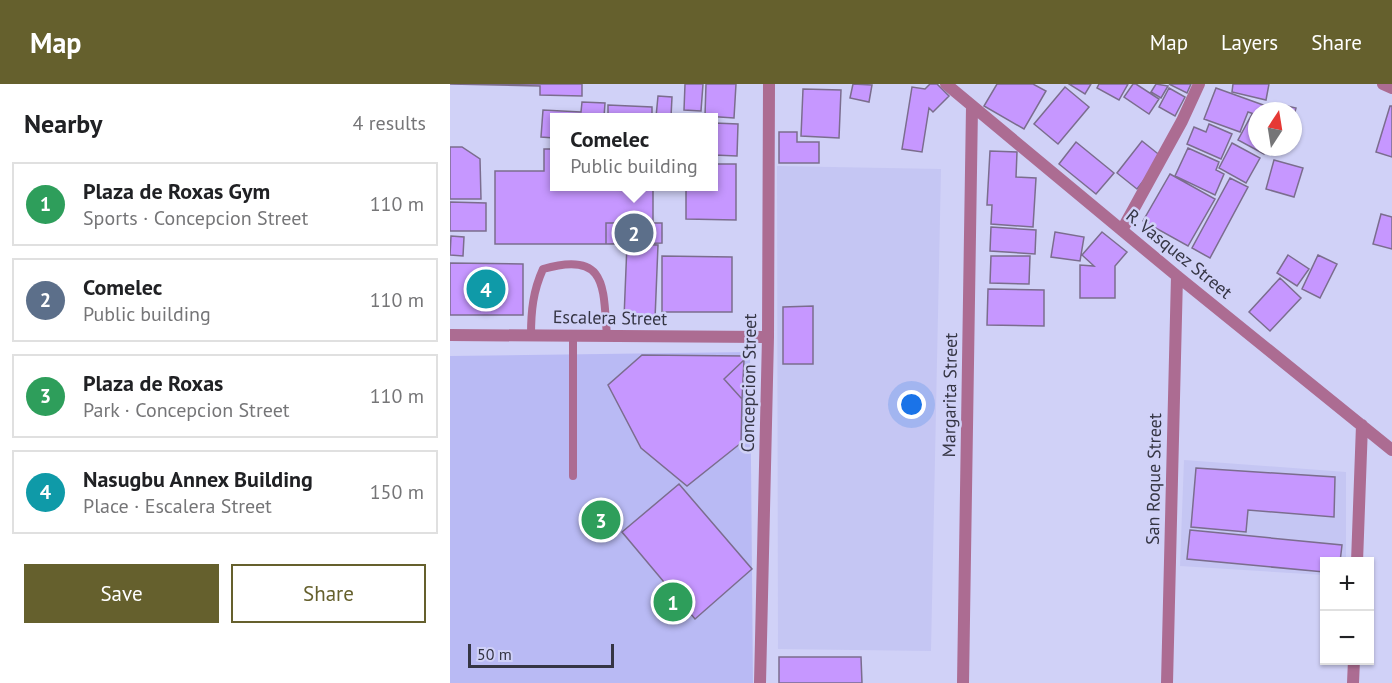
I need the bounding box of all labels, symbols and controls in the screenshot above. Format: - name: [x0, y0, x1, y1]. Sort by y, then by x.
- text: Map: [30, 24, 81, 61]
- text: Map: [1150, 29, 1188, 56]
- text: Layers: [1221, 29, 1278, 56]
- text: Share: [1311, 29, 1362, 56]
- north arrow: [1248, 102, 1302, 156]
- text: Nearby: [24, 107, 102, 140]
- text: 4 results: [353, 110, 426, 136]
- popup: [550, 113, 718, 191]
- text: Comelec: [570, 125, 649, 153]
- text: Public building: [570, 153, 698, 179]
- text: Plaza de Roxas Gym: [83, 177, 270, 205]
- text: 1: [40, 191, 51, 217]
- text: 110 m: [370, 191, 424, 217]
- street label: R. Vasquez Street: [1122, 204, 1237, 303]
- text: Sports · Concepcion Street: [83, 205, 308, 231]
- pin: 2: [614, 210, 654, 256]
- pin: 4: [466, 266, 506, 312]
- text: Comelec: [83, 273, 162, 301]
- text: 2: [40, 287, 51, 313]
- text: 110 m: [370, 287, 424, 313]
- text: Public building: [83, 301, 211, 327]
- street label: Escalera Street: [553, 305, 667, 330]
- street label: Concepcion Street: [736, 313, 761, 453]
- street label: Margarita Street: [937, 332, 962, 458]
- text: Plaza de Roxas: [83, 369, 223, 397]
- text: 3: [40, 383, 51, 409]
- text: 110 m: [370, 383, 424, 409]
- your location: [897, 390, 926, 419]
- text: Park · Concepcion Street: [83, 397, 290, 423]
- street label: San Roque Street: [1141, 413, 1166, 545]
- text: Nasugbu Annex Building: [83, 465, 313, 493]
- text: 4: [40, 479, 51, 505]
- text: 150 m: [370, 479, 424, 505]
- text: Place · Escalera Street: [83, 493, 272, 519]
- pin: 3: [582, 498, 620, 542]
- map controls: [1320, 557, 1374, 665]
- button: +: [1320, 557, 1374, 611]
- button: Save: [24, 564, 219, 623]
- button: Share: [231, 564, 426, 623]
- pin: 1: [654, 580, 692, 624]
- button: −: [1320, 611, 1374, 665]
- scale bar: [468, 641, 614, 668]
- text: 50 m: [477, 644, 512, 664]

